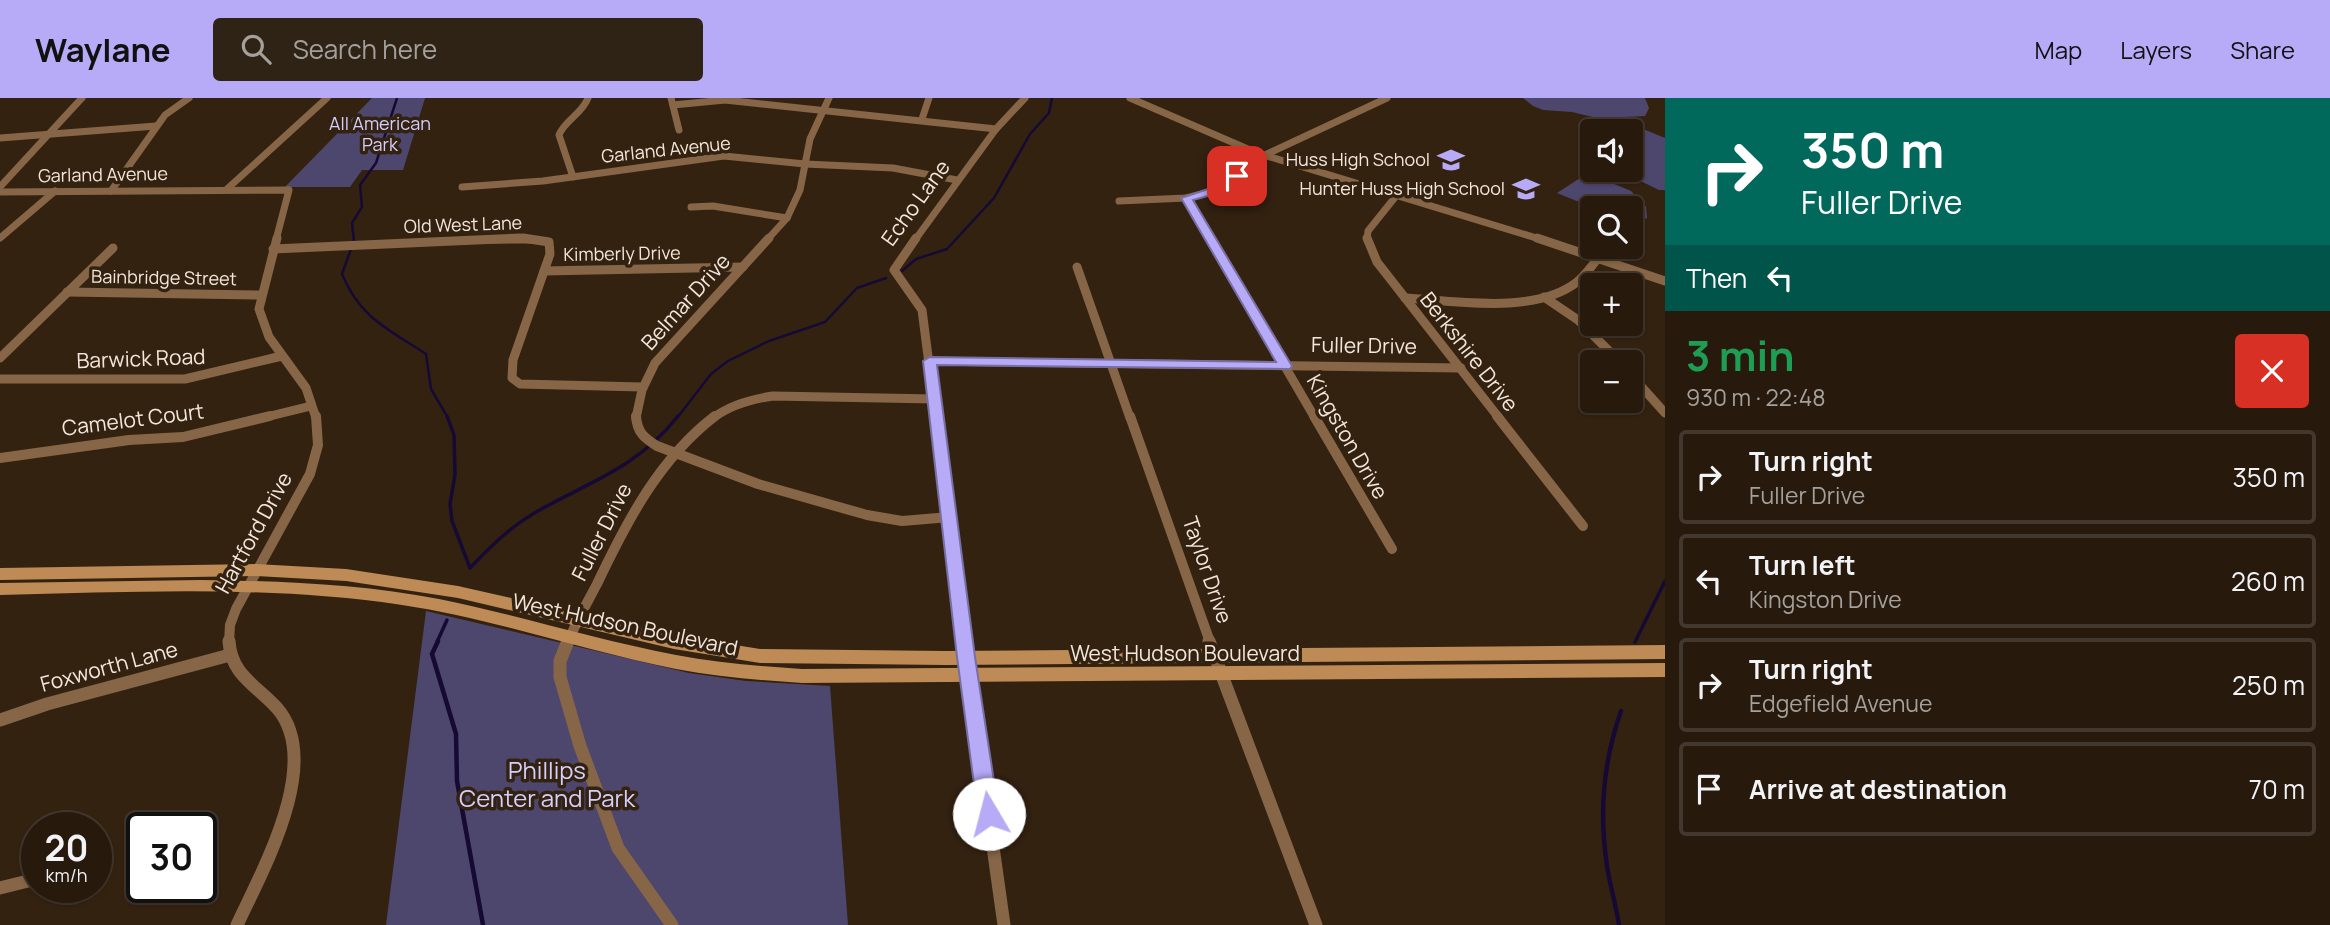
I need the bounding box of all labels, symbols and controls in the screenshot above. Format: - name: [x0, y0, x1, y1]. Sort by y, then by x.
- search box: [213, 18, 703, 81]
- text: Waylane: [35, 27, 171, 72]
- icon: search: [237, 30, 275, 68]
- text: Search here: [293, 31, 437, 67]
- text: Map: [2035, 33, 2082, 66]
- text: Layers: [2120, 33, 2192, 66]
- text: Share: [2230, 33, 2295, 66]
- park label: All American Park: [329, 111, 431, 156]
- text: 350 m: [1801, 116, 1944, 183]
- map controls: [1580, 119, 1643, 413]
- button: sound: [1580, 119, 1643, 182]
- icon: right: [1686, 126, 1777, 217]
- street label: Garland Avenue: [600, 130, 732, 168]
- school or university icon: Huss High School: [1436, 145, 1466, 175]
- pin: [1207, 146, 1267, 206]
- place label: Huss High School: [1286, 147, 1430, 171]
- street label: Echo Lane: [875, 154, 956, 251]
- icon: arrive: [1218, 157, 1256, 195]
- street label: Garland Avenue: [38, 161, 168, 187]
- school or university icon: Hunter Huss High School: [1511, 174, 1541, 204]
- place label: Hunter Huss High School: [1300, 176, 1505, 200]
- text: Fuller Drive: [1801, 180, 1963, 224]
- button: search: [1580, 196, 1643, 259]
- street label: Old West Lane: [403, 210, 523, 238]
- street label: Kimberly Drive: [563, 240, 681, 266]
- street label: Belmar Drive: [635, 247, 736, 355]
- icon: left: [1761, 259, 1799, 297]
- text: Then: [1686, 260, 1747, 296]
- street label: Bainbridge Street: [91, 264, 237, 290]
- button: +: [1580, 273, 1643, 336]
- street label: Berkshire Drive: [1414, 286, 1525, 417]
- text: 3 min: [1686, 326, 1795, 384]
- street label: Fuller Drive: [1311, 330, 1417, 360]
- button: close: [2235, 334, 2309, 408]
- street label: Barwick Road: [76, 342, 206, 374]
- button: −: [1580, 350, 1643, 413]
- street label: Kingston Drive: [1301, 369, 1395, 504]
- text: 930 m · 22:48: [1686, 381, 1826, 413]
- street label: Camelot Court: [60, 396, 205, 442]
- text: Turn right: [1749, 443, 1873, 479]
- icon: right: [1690, 458, 1728, 496]
- text: 350 m: [2232, 459, 2305, 495]
- street label: Hartford Drive: [208, 467, 298, 598]
- street label: Fuller Drive: [565, 478, 638, 585]
- text: Fuller Drive: [1749, 479, 1865, 511]
- street label: Taylor Drive: [1177, 512, 1239, 627]
- text: Turn left: [1749, 547, 1856, 583]
- icon: left: [1690, 562, 1728, 600]
- text: 260 m: [2231, 563, 2305, 599]
- text: Kingston Drive: [1749, 583, 1902, 615]
- street label: West Hudson Boulevard: [510, 586, 740, 662]
- street label: Foxworth Lane: [37, 634, 181, 698]
- street label: West Hudson Boulevard: [1070, 639, 1300, 667]
- text: Turn right: [1749, 651, 1873, 687]
- icon: right: [1690, 666, 1728, 704]
- text: 250 m: [2232, 667, 2305, 703]
- text: Edgefield Avenue: [1749, 687, 1932, 719]
- park label: Phillips Center and Park: [459, 753, 636, 814]
- icon: arrive: [1690, 770, 1728, 808]
- text: Arrive at destination: [1749, 771, 2007, 807]
- text: 70 m: [2249, 771, 2305, 807]
- position arrow: [952, 777, 1026, 851]
- speed limit sign: 30: [126, 812, 217, 903]
- text: 20: [45, 824, 88, 872]
- text: km/h: [46, 863, 87, 887]

